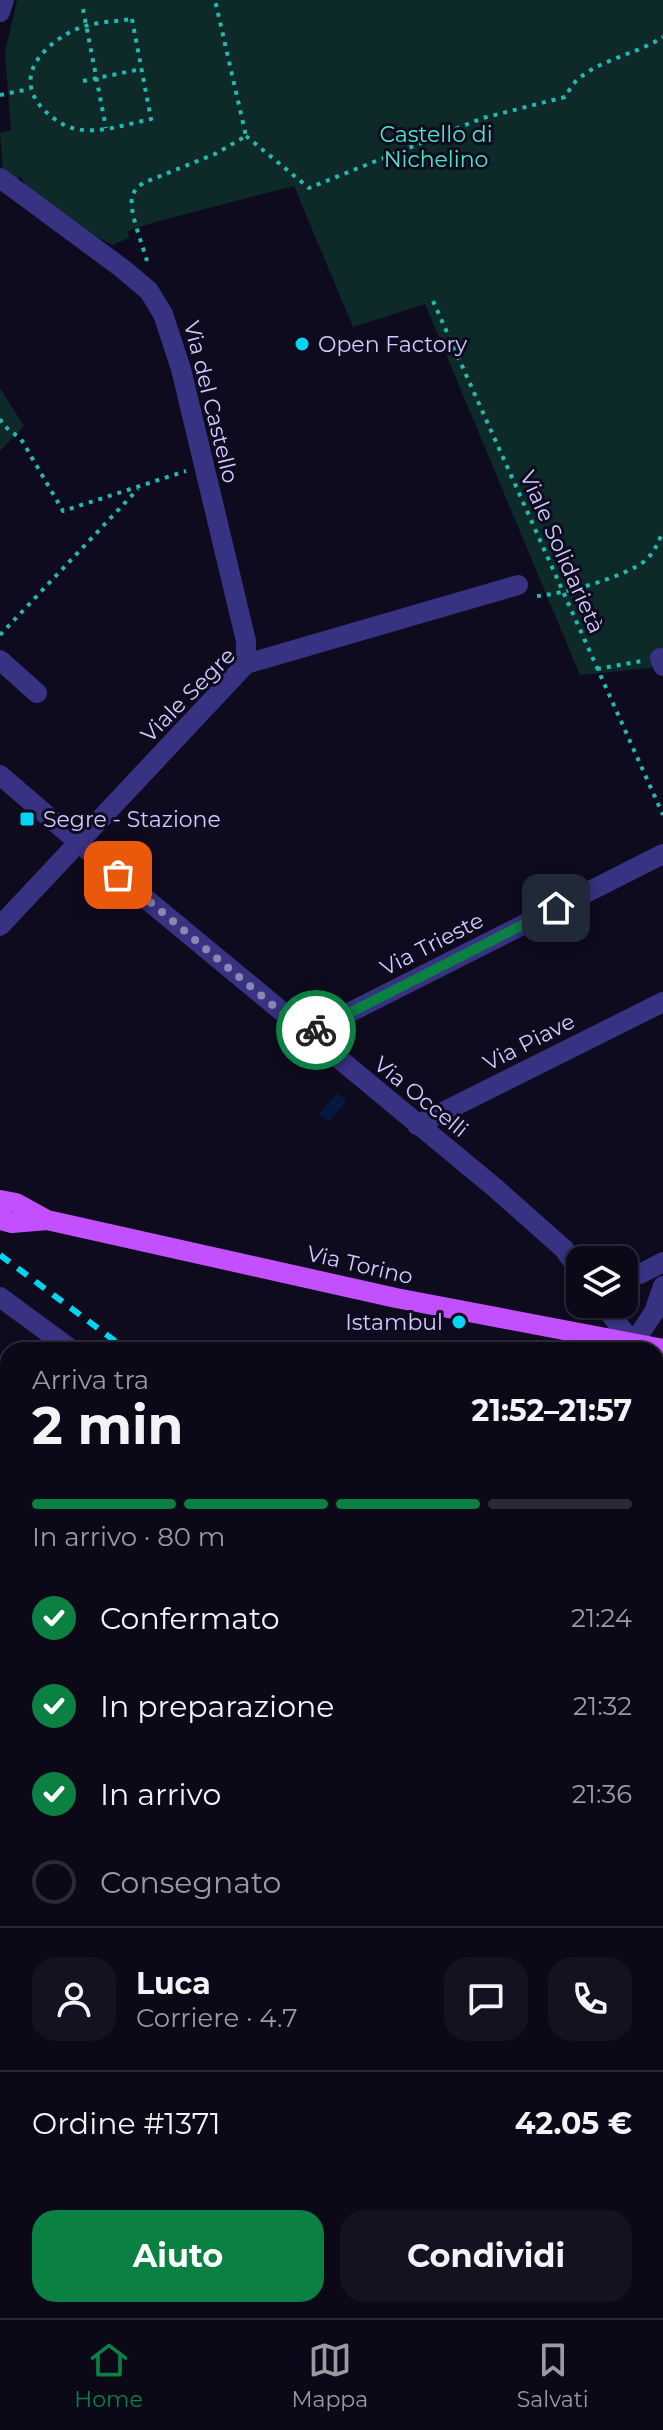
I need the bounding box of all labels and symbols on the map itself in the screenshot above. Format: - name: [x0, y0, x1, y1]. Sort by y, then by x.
- park label: Castello di Nichelino: [379, 121, 493, 173]
- street label: Via del Castello: [178, 318, 244, 486]
- place label: Open Factory: [318, 331, 467, 358]
- marker: Open Factory: [293, 335, 311, 353]
- street label: Viale Solidarietà: [514, 466, 610, 638]
- street label: Viale Segre: [135, 642, 241, 748]
- place label: Segre - Stazione: [43, 806, 221, 833]
- marker: Segre - Stazione: [18, 810, 36, 828]
- pin: [84, 841, 152, 909]
- pin: [522, 874, 590, 942]
- street label: Via Trieste: [376, 906, 488, 982]
- courier: [276, 990, 356, 1070]
- street label: Via Piave: [479, 1007, 579, 1077]
- street label: Via Occelli: [368, 1051, 474, 1143]
- street label: Via Torino: [304, 1240, 416, 1290]
- place label: Istambul: [345, 1309, 443, 1336]
- marker: Istambul: [450, 1313, 468, 1331]

